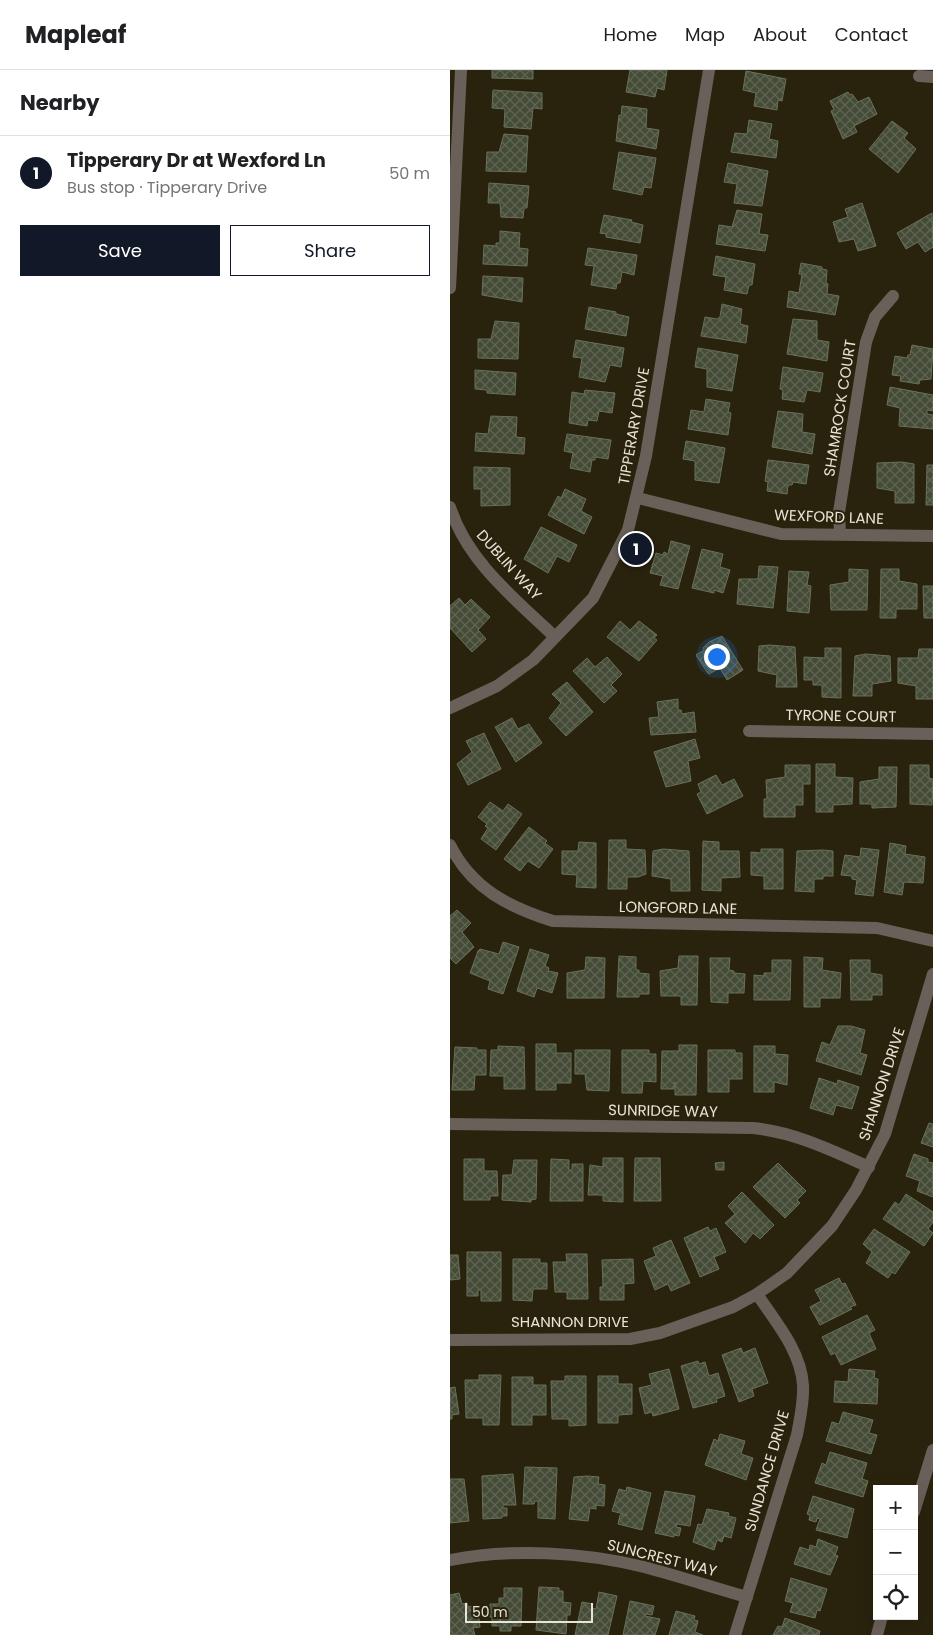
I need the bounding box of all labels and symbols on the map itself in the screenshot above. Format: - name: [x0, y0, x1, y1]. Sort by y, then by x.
- street label: SHAMROCK COURT: [818, 338, 861, 478]
- street label: TIPPERARY DRIVE: [613, 365, 654, 486]
- street label: WEXFORD LANE: [774, 504, 884, 529]
- street label: DUBLIN WAY: [472, 525, 547, 605]
- pin: 1: [620, 530, 652, 568]
- your location: [704, 644, 730, 670]
- street label: TYRONE COURT: [785, 704, 897, 727]
- street label: LONGFORD LANE: [619, 896, 737, 919]
- street label: SHANNON DRIVE: [853, 1024, 910, 1143]
- street label: SUNRIDGE WAY: [608, 1099, 718, 1122]
- street label: SHANNON DRIVE: [511, 1311, 629, 1332]
- street label: SUNDANCE DRIVE: [739, 1408, 794, 1534]
- street label: SUNCREST WAY: [605, 1534, 719, 1581]
- scale bar: [465, 1600, 592, 1623]

